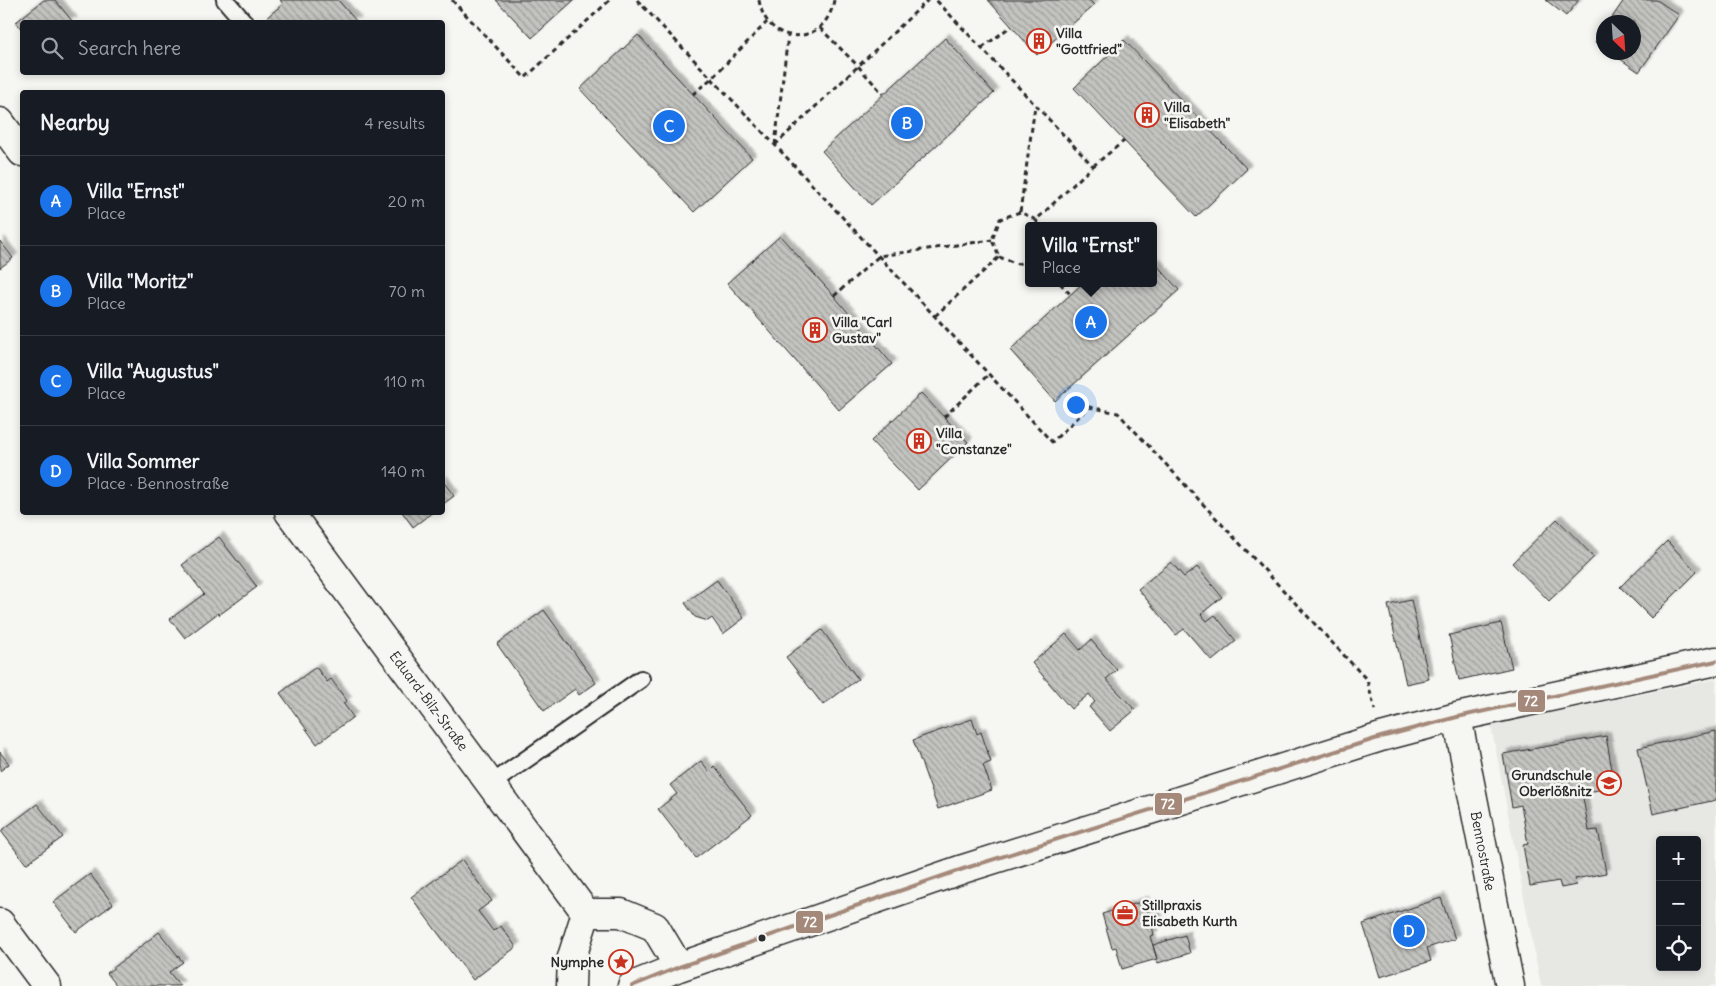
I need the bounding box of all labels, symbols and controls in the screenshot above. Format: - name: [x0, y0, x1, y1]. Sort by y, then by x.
- north arrow: [1596, 15, 1641, 60]
- search box: [20, 20, 445, 75]
- place label: Villa "Gottfried": [1056, 24, 1122, 58]
- building icon: Villa "Gottfried": [1026, 28, 1052, 54]
- icon: search: [38, 34, 66, 62]
- text: Search here: [78, 36, 181, 60]
- place label: Villa "Elisabeth": [1164, 98, 1231, 132]
- building icon: Villa "Elisabeth": [1134, 102, 1160, 128]
- pin: B: [891, 104, 923, 142]
- pin: C: [653, 107, 685, 145]
- text: Nearby: [40, 109, 110, 136]
- text: 4 results: [364, 113, 425, 133]
- text: Villa "Ernst": [87, 179, 185, 203]
- text: A: [51, 191, 61, 211]
- text: 20 m: [388, 191, 425, 211]
- text: Place: [87, 203, 126, 223]
- popup: [1025, 222, 1157, 287]
- text: Villa "Ernst": [1042, 233, 1140, 257]
- text: Place: [1042, 257, 1081, 277]
- text: Villa "Moritz": [87, 269, 193, 293]
- text: B: [51, 281, 61, 301]
- text: 70 m: [389, 281, 425, 301]
- text: Place: [87, 293, 126, 313]
- pin: A: [1075, 303, 1107, 341]
- place label: Villa "Carl Gustav": [832, 313, 892, 347]
- building icon: Villa "Carl Gustav": [802, 317, 828, 343]
- text: Villa "Augustus": [87, 359, 219, 383]
- text: C: [51, 371, 61, 391]
- text: 110 m: [384, 371, 425, 391]
- text: Place: [87, 383, 126, 403]
- your location: [1063, 392, 1089, 418]
- place label: Villa "Constanze": [936, 424, 1012, 458]
- building icon: Villa "Constanze": [906, 428, 932, 454]
- text: Villa Sommer: [87, 449, 200, 473]
- text: D: [50, 461, 62, 481]
- text: 140 m: [381, 461, 425, 481]
- text: Place · Bennostraße: [87, 473, 229, 493]
- street label: Eduard-Bilz-Straße: [386, 648, 472, 754]
- line badge: 72: [1517, 689, 1546, 713]
- text: 72: [1524, 692, 1539, 710]
- place label: Grundschule Oberlößnitz: [1511, 766, 1592, 800]
- school or university icon: Grundschule Oberlößnitz: [1596, 770, 1622, 796]
- line badge: 72: [1154, 792, 1183, 816]
- text: 72: [1161, 795, 1176, 813]
- street label: Bennostraße: [1466, 810, 1500, 892]
- map controls: [1656, 836, 1701, 971]
- button: +: [1656, 836, 1701, 881]
- button: −: [1656, 881, 1701, 926]
- place label: Stillpraxis Elisabeth Kurth: [1142, 896, 1237, 930]
- office icon: Stillpraxis Elisabeth Kurth: [1112, 900, 1138, 926]
- line badge: 72: [795, 910, 824, 934]
- pin: D: [1393, 912, 1425, 950]
- text: 72: [803, 913, 818, 931]
- button: locate: [1656, 926, 1701, 971]
- unlabelled marker: [757, 933, 767, 943]
- place icon: Nymphe: [608, 949, 634, 975]
- place label: Nymphe: [551, 953, 604, 971]

